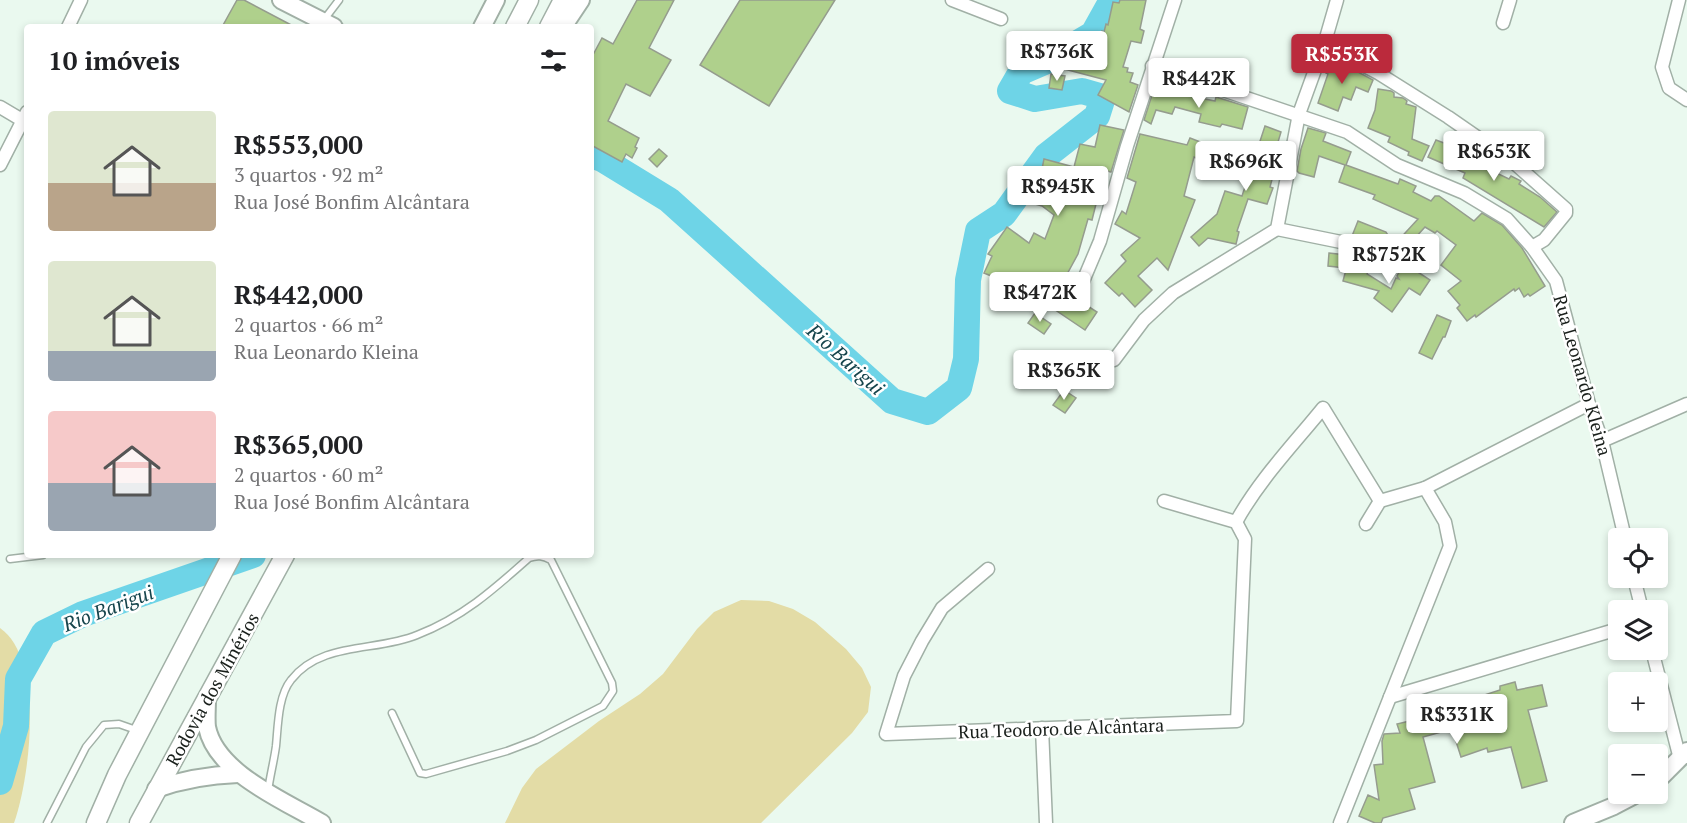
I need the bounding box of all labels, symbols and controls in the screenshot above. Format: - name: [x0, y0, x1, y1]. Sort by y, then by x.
- pin: R$736K: [1008, 31, 1106, 82]
- pin: R$553K: [1293, 34, 1391, 85]
- text: R$736K: [1020, 37, 1094, 64]
- text: R$553K: [1305, 40, 1379, 67]
- text: 10 imóveis: [48, 43, 180, 77]
- icon: filters: [537, 44, 570, 77]
- pin: R$442K: [1150, 58, 1248, 109]
- text: R$442K: [1162, 64, 1236, 91]
- text: R$553,000: [234, 127, 363, 161]
- pin: R$653K: [1445, 131, 1543, 182]
- icon: home: [96, 135, 168, 207]
- text: R$653K: [1457, 137, 1531, 164]
- pin: R$696K: [1197, 141, 1295, 192]
- text: R$696K: [1209, 147, 1283, 174]
- text: 3 quartos · 92 m²: [234, 161, 383, 188]
- pin: R$945K: [1009, 166, 1107, 217]
- text: R$945K: [1021, 172, 1095, 199]
- text: Rua José Bonfim Alcântara: [234, 188, 470, 215]
- pin: R$752K: [1340, 234, 1438, 285]
- text: R$752K: [1352, 240, 1426, 267]
- pin: R$472K: [991, 272, 1089, 323]
- text: R$442,000: [234, 277, 363, 311]
- text: R$472K: [1003, 278, 1077, 305]
- icon: home: [96, 285, 168, 357]
- street label: Rua Leonardo Kleina: [1549, 292, 1617, 458]
- text: 2 quartos · 66 m²: [234, 311, 383, 338]
- water label: Rio Barigui: [801, 316, 891, 401]
- text: Rua Leonardo Kleina: [234, 338, 419, 365]
- pin: R$365K: [1015, 350, 1113, 401]
- text: R$365K: [1027, 356, 1101, 383]
- text: R$365,000: [234, 427, 363, 461]
- icon: home: [96, 435, 168, 507]
- text: 2 quartos · 60 m²: [234, 461, 383, 488]
- text: Rua José Bonfim Alcântara: [234, 488, 470, 515]
- map controls: [1608, 528, 1668, 804]
- button: locate: [1608, 528, 1668, 588]
- water label: Rio Barigui: [58, 578, 158, 638]
- button: layers: [1608, 600, 1668, 660]
- street label: Rodovia dos Minérios: [160, 608, 264, 770]
- button: +: [1608, 672, 1668, 732]
- pin: R$331K: [1408, 694, 1506, 745]
- text: R$331K: [1420, 700, 1494, 727]
- street label: Rua Teodoro de Alcântara: [958, 712, 1164, 744]
- button: −: [1608, 744, 1668, 804]

